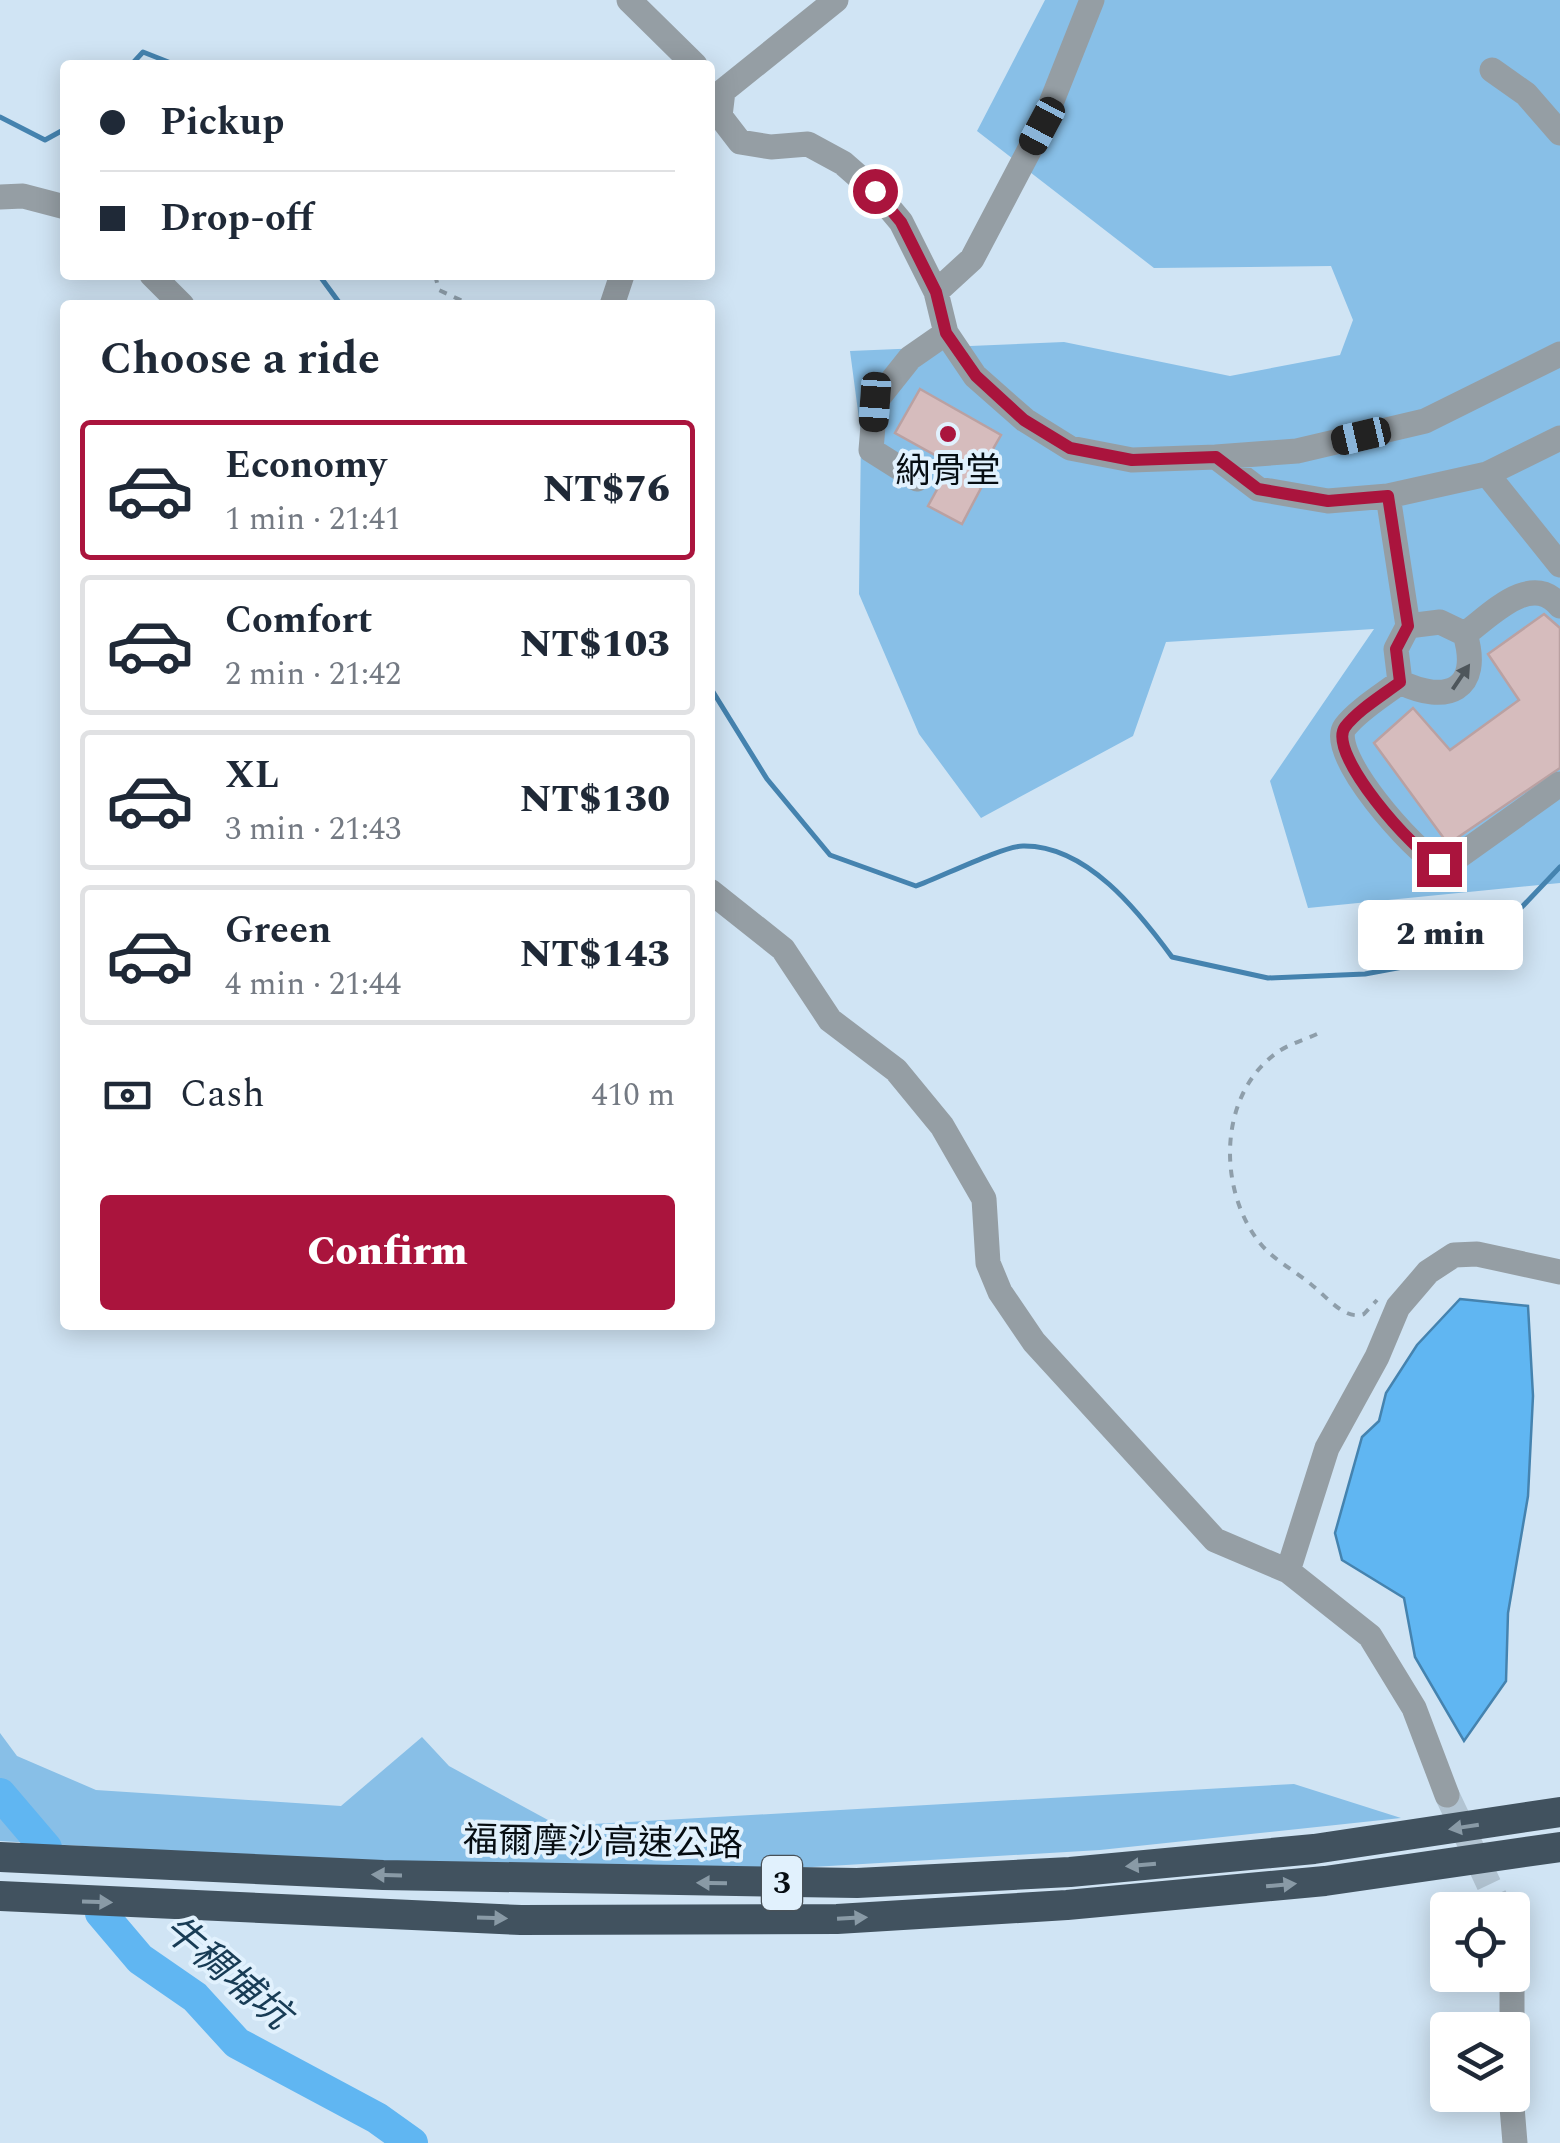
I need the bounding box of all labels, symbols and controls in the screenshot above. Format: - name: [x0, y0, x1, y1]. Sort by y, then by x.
- car: [1015, 92, 1069, 160]
- text: Pickup: [160, 94, 284, 152]
- route start: [853, 169, 898, 214]
- text: Drop-off: [160, 190, 314, 248]
- text: Choose a ride: [100, 325, 380, 394]
- car: [858, 371, 892, 433]
- car: [1328, 415, 1394, 457]
- marker: 納骨堂: [937, 423, 959, 445]
- text: Economy: [225, 437, 386, 495]
- icon: car: [105, 445, 195, 535]
- place label: 納骨堂: [895, 445, 1001, 498]
- text: NT$76: [543, 461, 670, 519]
- text: 1 min · 21:41: [225, 495, 401, 544]
- text: Comfort: [225, 592, 372, 650]
- icon: car: [105, 600, 195, 690]
- text: NT$103: [520, 616, 670, 674]
- text: 2 min · 21:42: [225, 650, 401, 699]
- one-way arrow: [1451, 664, 1471, 691]
- text: XL: [225, 747, 279, 805]
- icon: car: [105, 755, 195, 845]
- text: NT$130: [520, 771, 670, 829]
- text: 3 min · 21:43: [225, 805, 401, 854]
- route end: [1417, 842, 1462, 887]
- callout: 2 min: [1356, 899, 1522, 969]
- text: Green: [225, 902, 332, 960]
- icon: car: [105, 910, 195, 1000]
- text: 2 min: [1396, 910, 1485, 959]
- text: NT$143: [520, 926, 670, 984]
- text: 4 min · 21:44: [225, 960, 401, 1009]
- text: Cash: [180, 1066, 265, 1124]
- icon: cash: [100, 1068, 155, 1123]
- text: 410 m: [591, 1071, 675, 1120]
- button: Confirm: [100, 1195, 675, 1310]
- street label: 福爾摩沙高速公路: [463, 1814, 743, 1872]
- one-way arrow: [1447, 1819, 1479, 1835]
- road number: 3: [762, 1856, 802, 1910]
- one-way arrow: [1125, 1857, 1156, 1873]
- one-way arrow: [370, 1867, 402, 1883]
- one-way arrow: [695, 1875, 727, 1891]
- one-way arrow: [1265, 1876, 1297, 1892]
- map controls: [1430, 1892, 1530, 2112]
- button: locate: [1430, 1892, 1530, 1992]
- one-way arrow: [82, 1894, 114, 1910]
- water label: 牛稠埔坑: [149, 1902, 307, 2047]
- one-way arrow: [836, 1910, 868, 1926]
- one-way arrow: [477, 1911, 508, 1927]
- button: layers: [1430, 2012, 1530, 2112]

